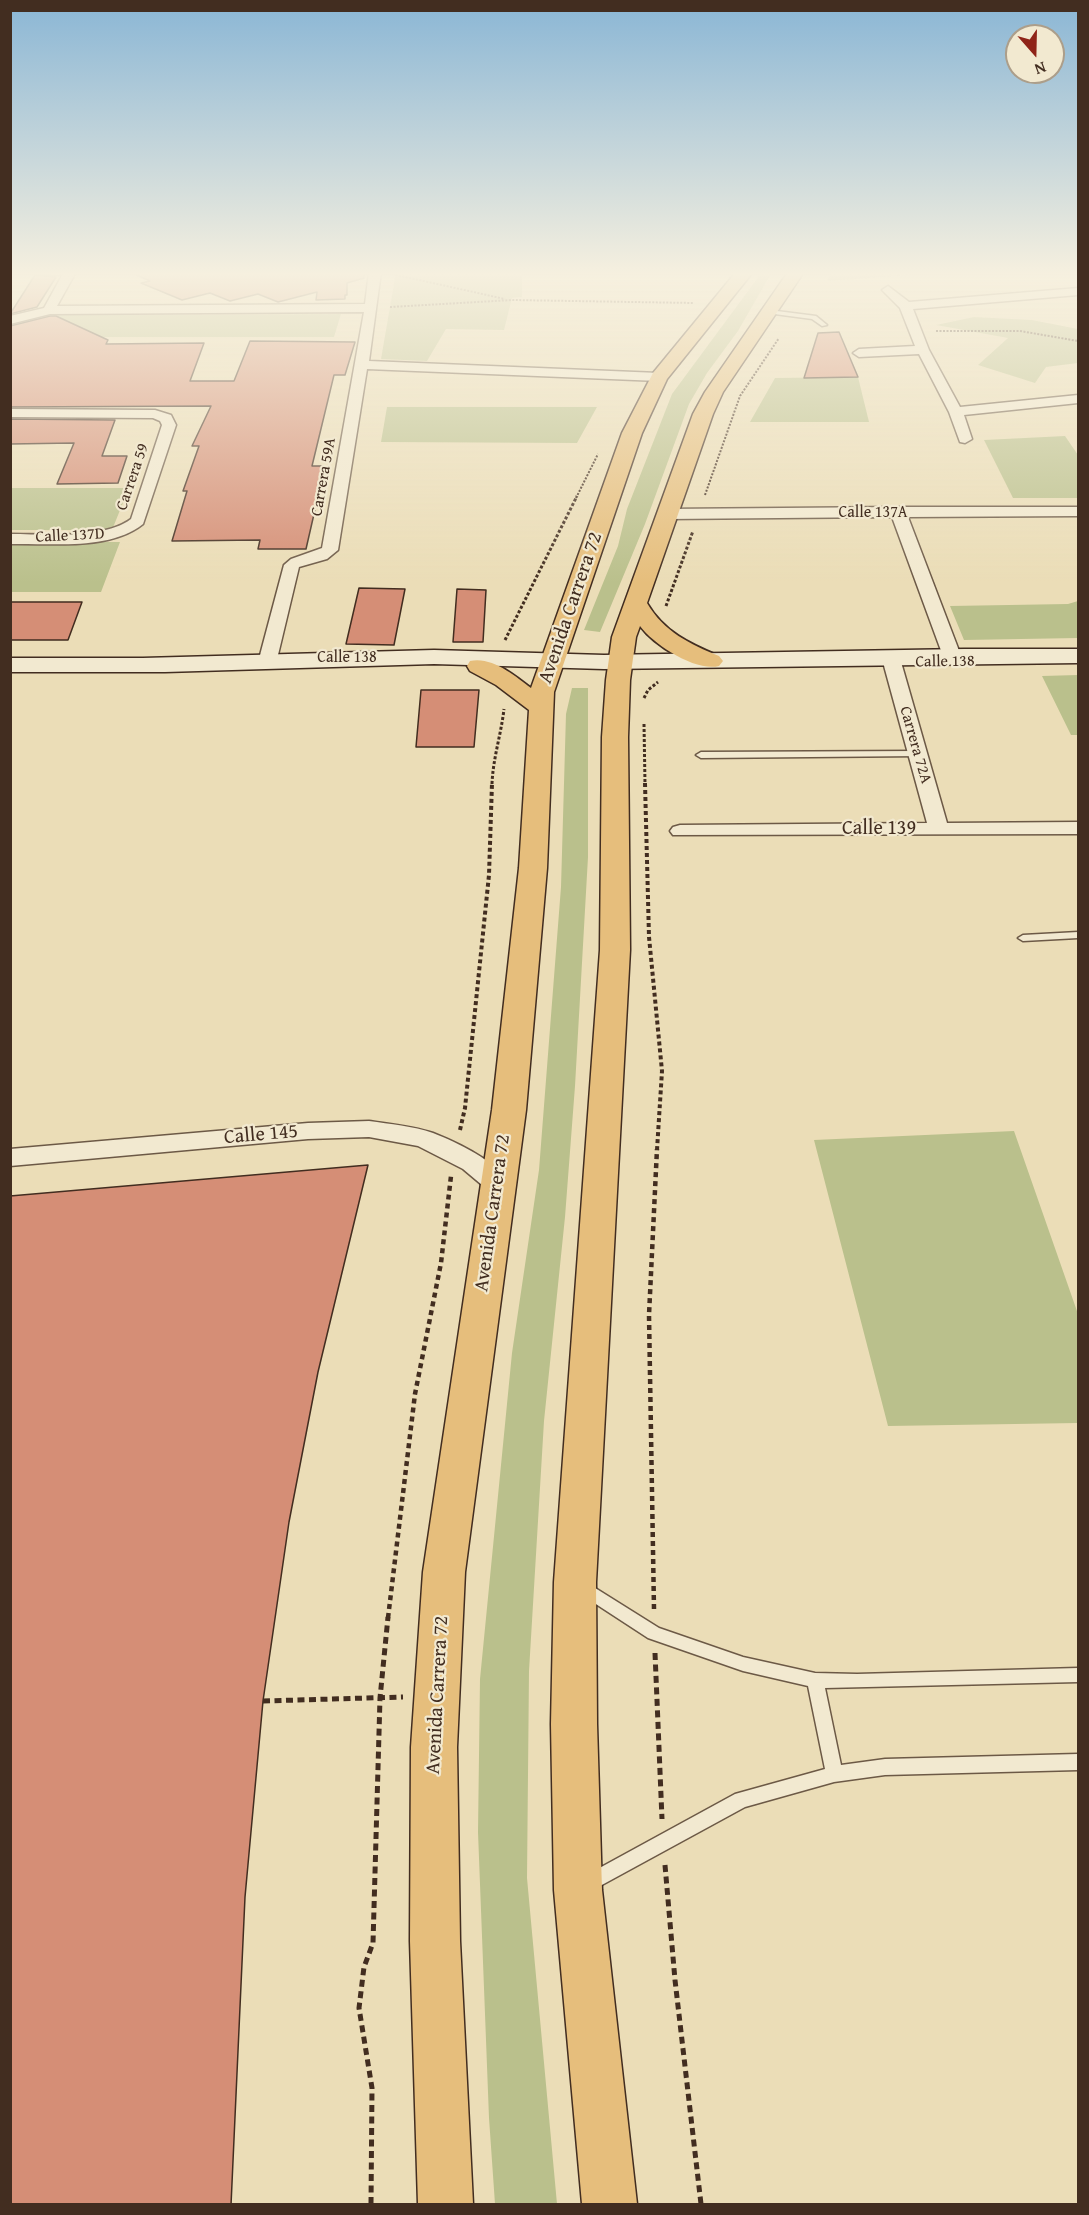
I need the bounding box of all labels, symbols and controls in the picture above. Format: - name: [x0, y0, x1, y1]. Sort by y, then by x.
- north arrow: [1005, 24, 1065, 84]
- text: N: [1031, 56, 1050, 82]
- street label: Carrera 59A: [308, 436, 340, 518]
- street label: Carrera 59: [113, 441, 153, 513]
- street label: Calle 137A: [838, 503, 908, 523]
- street label: Calle 137D: [35, 525, 105, 547]
- street label: Avenida Carrera 72: [534, 529, 608, 687]
- street label: Calle 138: [317, 648, 377, 668]
- street label: Calle 138: [915, 652, 975, 672]
- street label: Carrera 72A: [895, 704, 935, 786]
- street label: Calle 139: [842, 817, 916, 841]
- street label: Calle 145: [223, 1120, 299, 1150]
- street label: Avenida Carrera 72: [470, 1133, 516, 1293]
- street label: Avenida Carrera 72: [422, 1615, 454, 1775]

